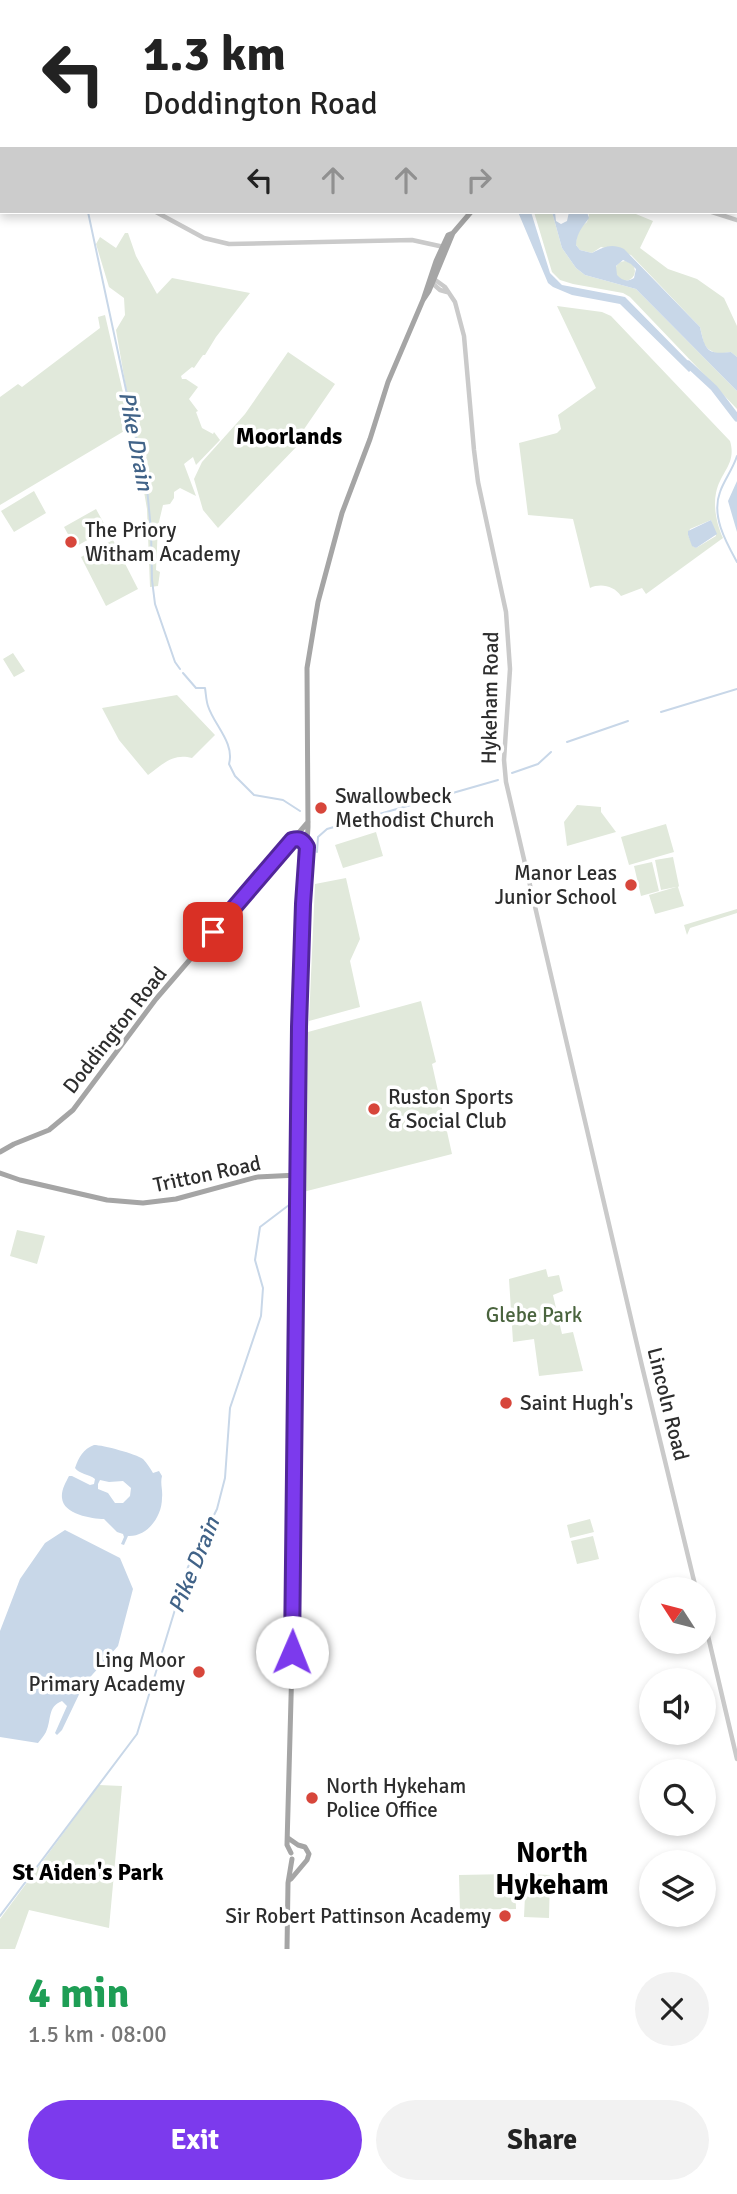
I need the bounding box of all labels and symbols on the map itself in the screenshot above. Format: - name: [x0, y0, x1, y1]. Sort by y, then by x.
- water label: Pike Drain: [112, 389, 160, 495]
- district label: Moorlands: [236, 422, 342, 451]
- place label: The Priory Witham Academy: [85, 517, 240, 567]
- marker: The Priory Witham Academy: [63, 534, 79, 550]
- street label: Hykeham Road: [476, 631, 504, 765]
- place label: Swallowbeck Methodist Church: [335, 783, 494, 833]
- marker: Swallowbeck Methodist Church: [313, 800, 329, 816]
- place label: Manor Leas Junior School: [495, 860, 617, 910]
- marker: Manor Leas Junior School: [623, 877, 639, 893]
- pin: [183, 902, 243, 962]
- street label: Doddington Road: [57, 961, 173, 1099]
- place label: Ruston Sports & Social Club: [388, 1084, 513, 1134]
- marker: Ruston Sports & Social Club: [366, 1101, 382, 1117]
- street label: Tritton Road: [151, 1150, 263, 1198]
- park label: Glebe Park: [486, 1302, 583, 1328]
- street label: Lincoln Road: [641, 1345, 695, 1463]
- place label: Saint Hugh's: [520, 1390, 633, 1416]
- marker: Saint Hugh's: [498, 1395, 514, 1411]
- water label: Pike Drain: [162, 1512, 227, 1617]
- north arrow: [639, 1577, 716, 1654]
- position arrow: [255, 1615, 329, 1689]
- place label: Ling Moor Primary Academy: [29, 1647, 185, 1697]
- marker: Ling Moor Primary Academy: [191, 1664, 207, 1680]
- place label: North Hykeham Police Office: [326, 1773, 466, 1823]
- marker: North Hykeham Police Office: [304, 1790, 320, 1806]
- district label: North Hykeham: [495, 1836, 609, 1902]
- district label: St Aiden's Park: [13, 1858, 164, 1887]
- place label: Sir Robert Pattinson Academy: [225, 1903, 491, 1929]
- marker: Sir Robert Pattinson Academy: [497, 1908, 513, 1924]

